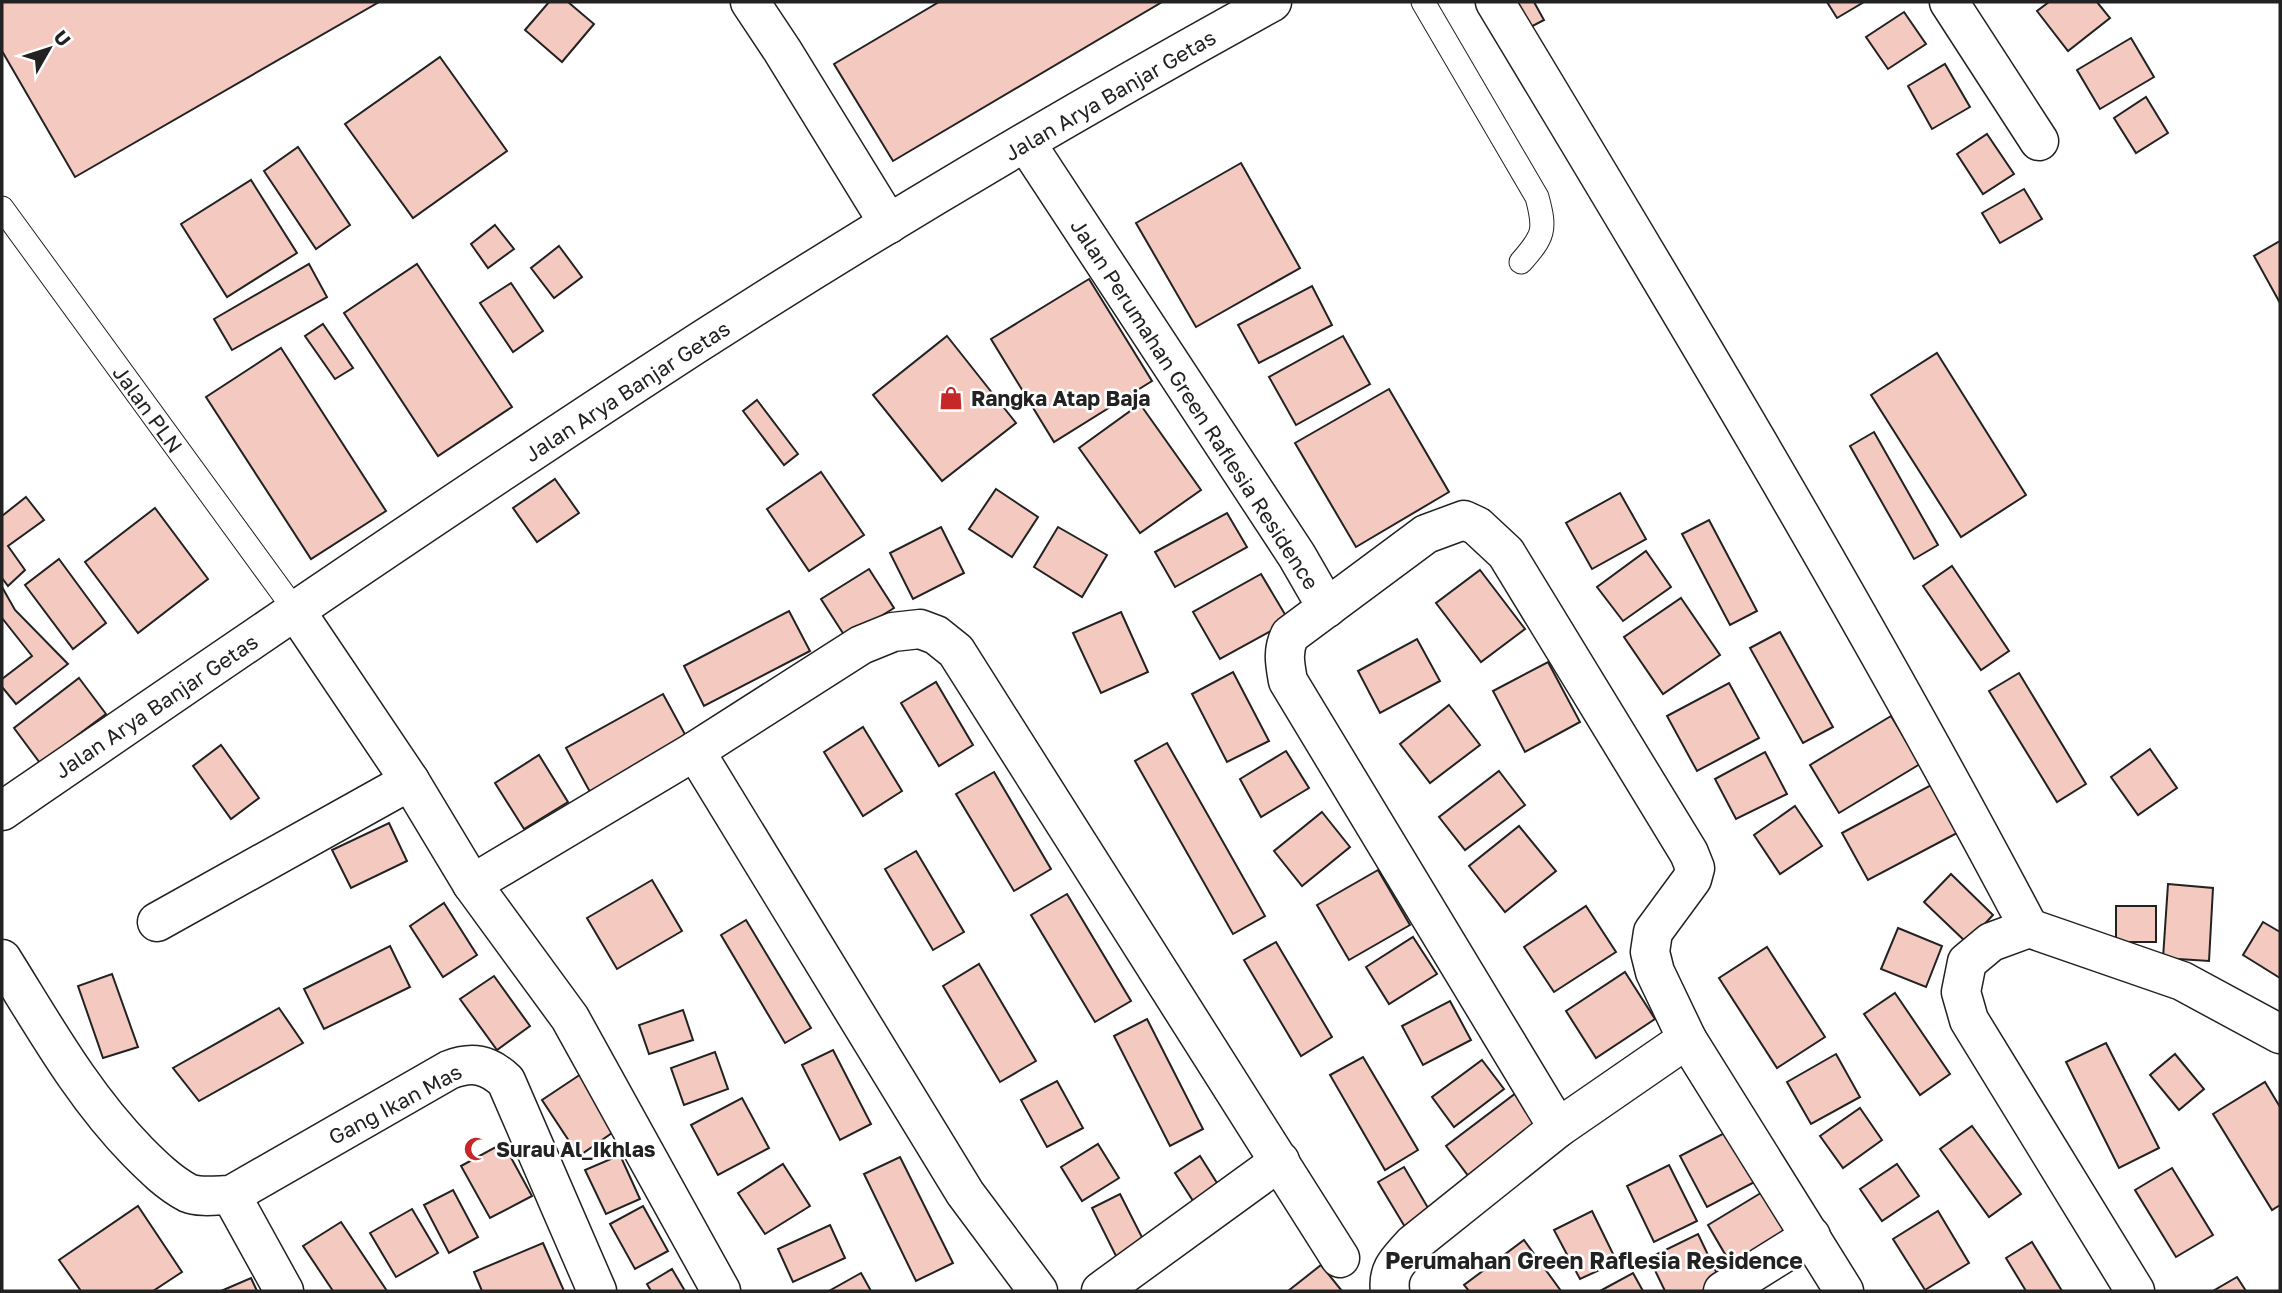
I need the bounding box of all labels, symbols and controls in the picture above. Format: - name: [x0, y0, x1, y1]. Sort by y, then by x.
- north arrow: [14, 14, 84, 84]
- street label: Jalan Arya Banjar Getas: [1000, 24, 1220, 166]
- text: U: [49, 25, 76, 51]
- street label: Jalan Perumahan Green Raflesia Residence: [1065, 214, 1325, 594]
- street label: Jalan Arya Banjar Getas: [519, 315, 735, 467]
- street label: Jalan PLN: [108, 360, 188, 458]
- shop icon: Rangka Atap Baja: [937, 384, 965, 412]
- place label: Rangka Atap Baja: [971, 385, 1150, 411]
- street label: Jalan Arya Banjar Getas: [49, 628, 263, 784]
- street label: Gang Ikan Mas: [324, 1058, 466, 1150]
- mosque icon: Surau Al_Ikhlas: [462, 1135, 490, 1163]
- place label: Surau Al_Ikhlas: [496, 1136, 656, 1162]
- district label: Perumahan Green Raflesia Residence: [1385, 1246, 1803, 1274]

